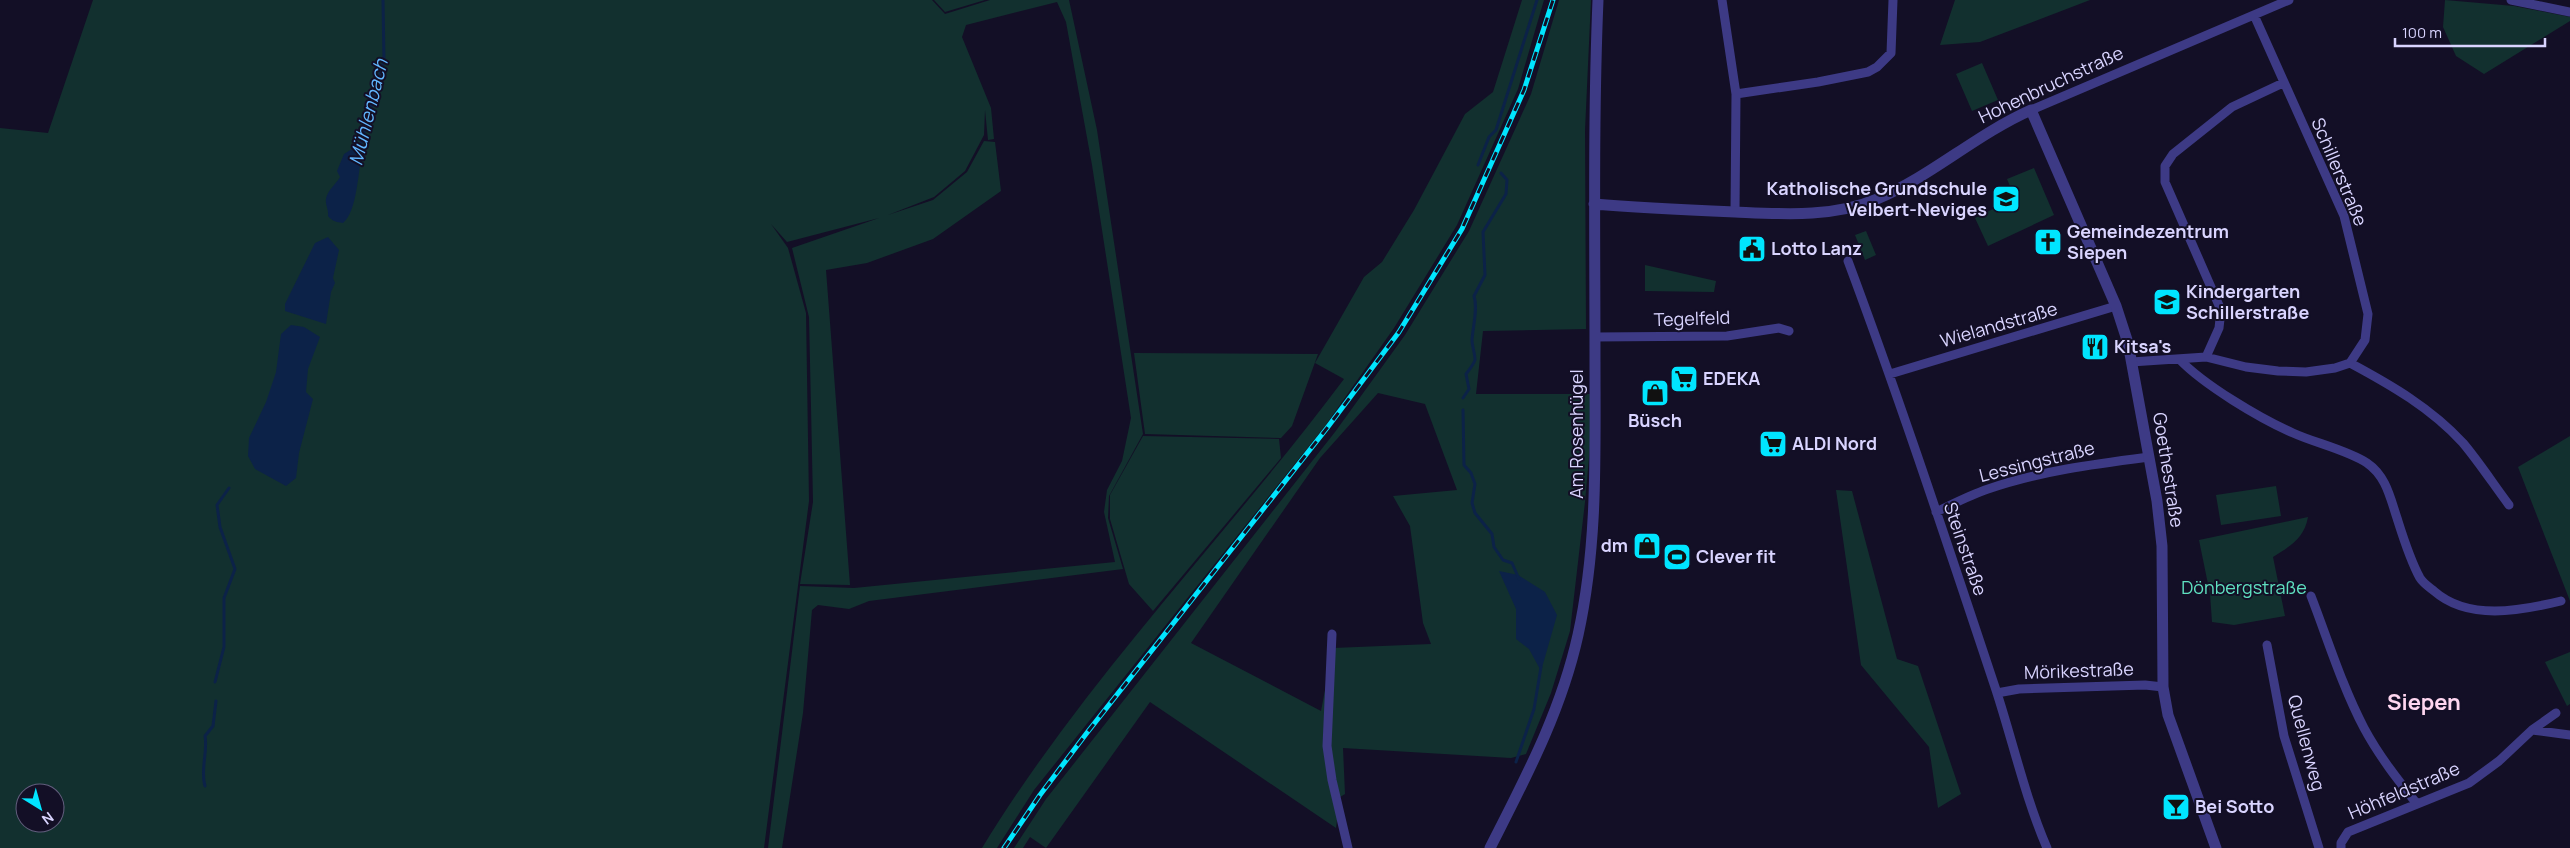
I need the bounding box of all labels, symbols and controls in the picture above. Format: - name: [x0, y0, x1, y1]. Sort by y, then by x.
- scale bar: [2395, 15, 2545, 47]
- text: 100 m: [2402, 22, 2442, 43]
- street label: Hohenbruchstraße: [1974, 40, 2127, 128]
- water label: Mühlenbach: [342, 55, 394, 168]
- street label: Schillerstraße: [2306, 114, 2373, 229]
- place label: Katholische Grundschule Velbert-Neviges: [1767, 176, 1987, 221]
- school or university icon: Katholische Grundschule Velbert-Neviges: [1991, 184, 2021, 214]
- place label: Gemeindezentrum Siepen: [2067, 219, 2229, 264]
- church icon: Gemeindezentrum Siepen: [2033, 227, 2063, 257]
- public building icon: Lotto Lanz: [1737, 234, 1767, 264]
- place label: Lotto Lanz: [1771, 236, 1862, 260]
- place label: Kindergarten Schillerstraße: [2186, 279, 2310, 324]
- school or university icon: Kindergarten Schillerstraße: [2152, 287, 2182, 317]
- street label: Wielandstraße: [1937, 296, 2060, 352]
- street label: Tegelfeld: [1653, 305, 1731, 331]
- restaurant icon: Kitsa's: [2080, 332, 2110, 362]
- place label: Kitsa's: [2114, 334, 2171, 358]
- supermarket icon: EDEKA: [1669, 364, 1699, 394]
- place label: EDEKA: [1703, 366, 1760, 390]
- street label: Am Rosenhügel: [1564, 369, 1588, 499]
- shop icon: Büsch: [1640, 378, 1670, 408]
- place label: Büsch: [1628, 408, 1682, 432]
- street label: Goethestraße: [2148, 410, 2190, 529]
- supermarket icon: ALDI Nord: [1758, 429, 1788, 459]
- place label: ALDI Nord: [1792, 431, 1877, 455]
- street label: Lessingstraße: [1976, 435, 2097, 487]
- street label: Steinstraße: [1939, 499, 1993, 599]
- shop icon: dm: [1632, 531, 1662, 561]
- place label: dm: [1601, 533, 1628, 557]
- sports icon: Clever fit: [1662, 542, 1692, 572]
- place label: Clever fit: [1696, 544, 1776, 568]
- park label: Dönbergstraße: [2181, 575, 2307, 599]
- street label: Mörikestraße: [2024, 656, 2134, 684]
- district label: Siepen: [2387, 687, 2461, 717]
- street label: Quellenweg: [2283, 692, 2331, 793]
- street label: Höhfeldstraße: [2344, 756, 2463, 824]
- north arrow: [15, 783, 65, 833]
- bar icon: Bei Sotto: [2161, 792, 2191, 822]
- place label: Bei Sotto: [2195, 794, 2274, 818]
- text: N: [38, 808, 58, 829]

